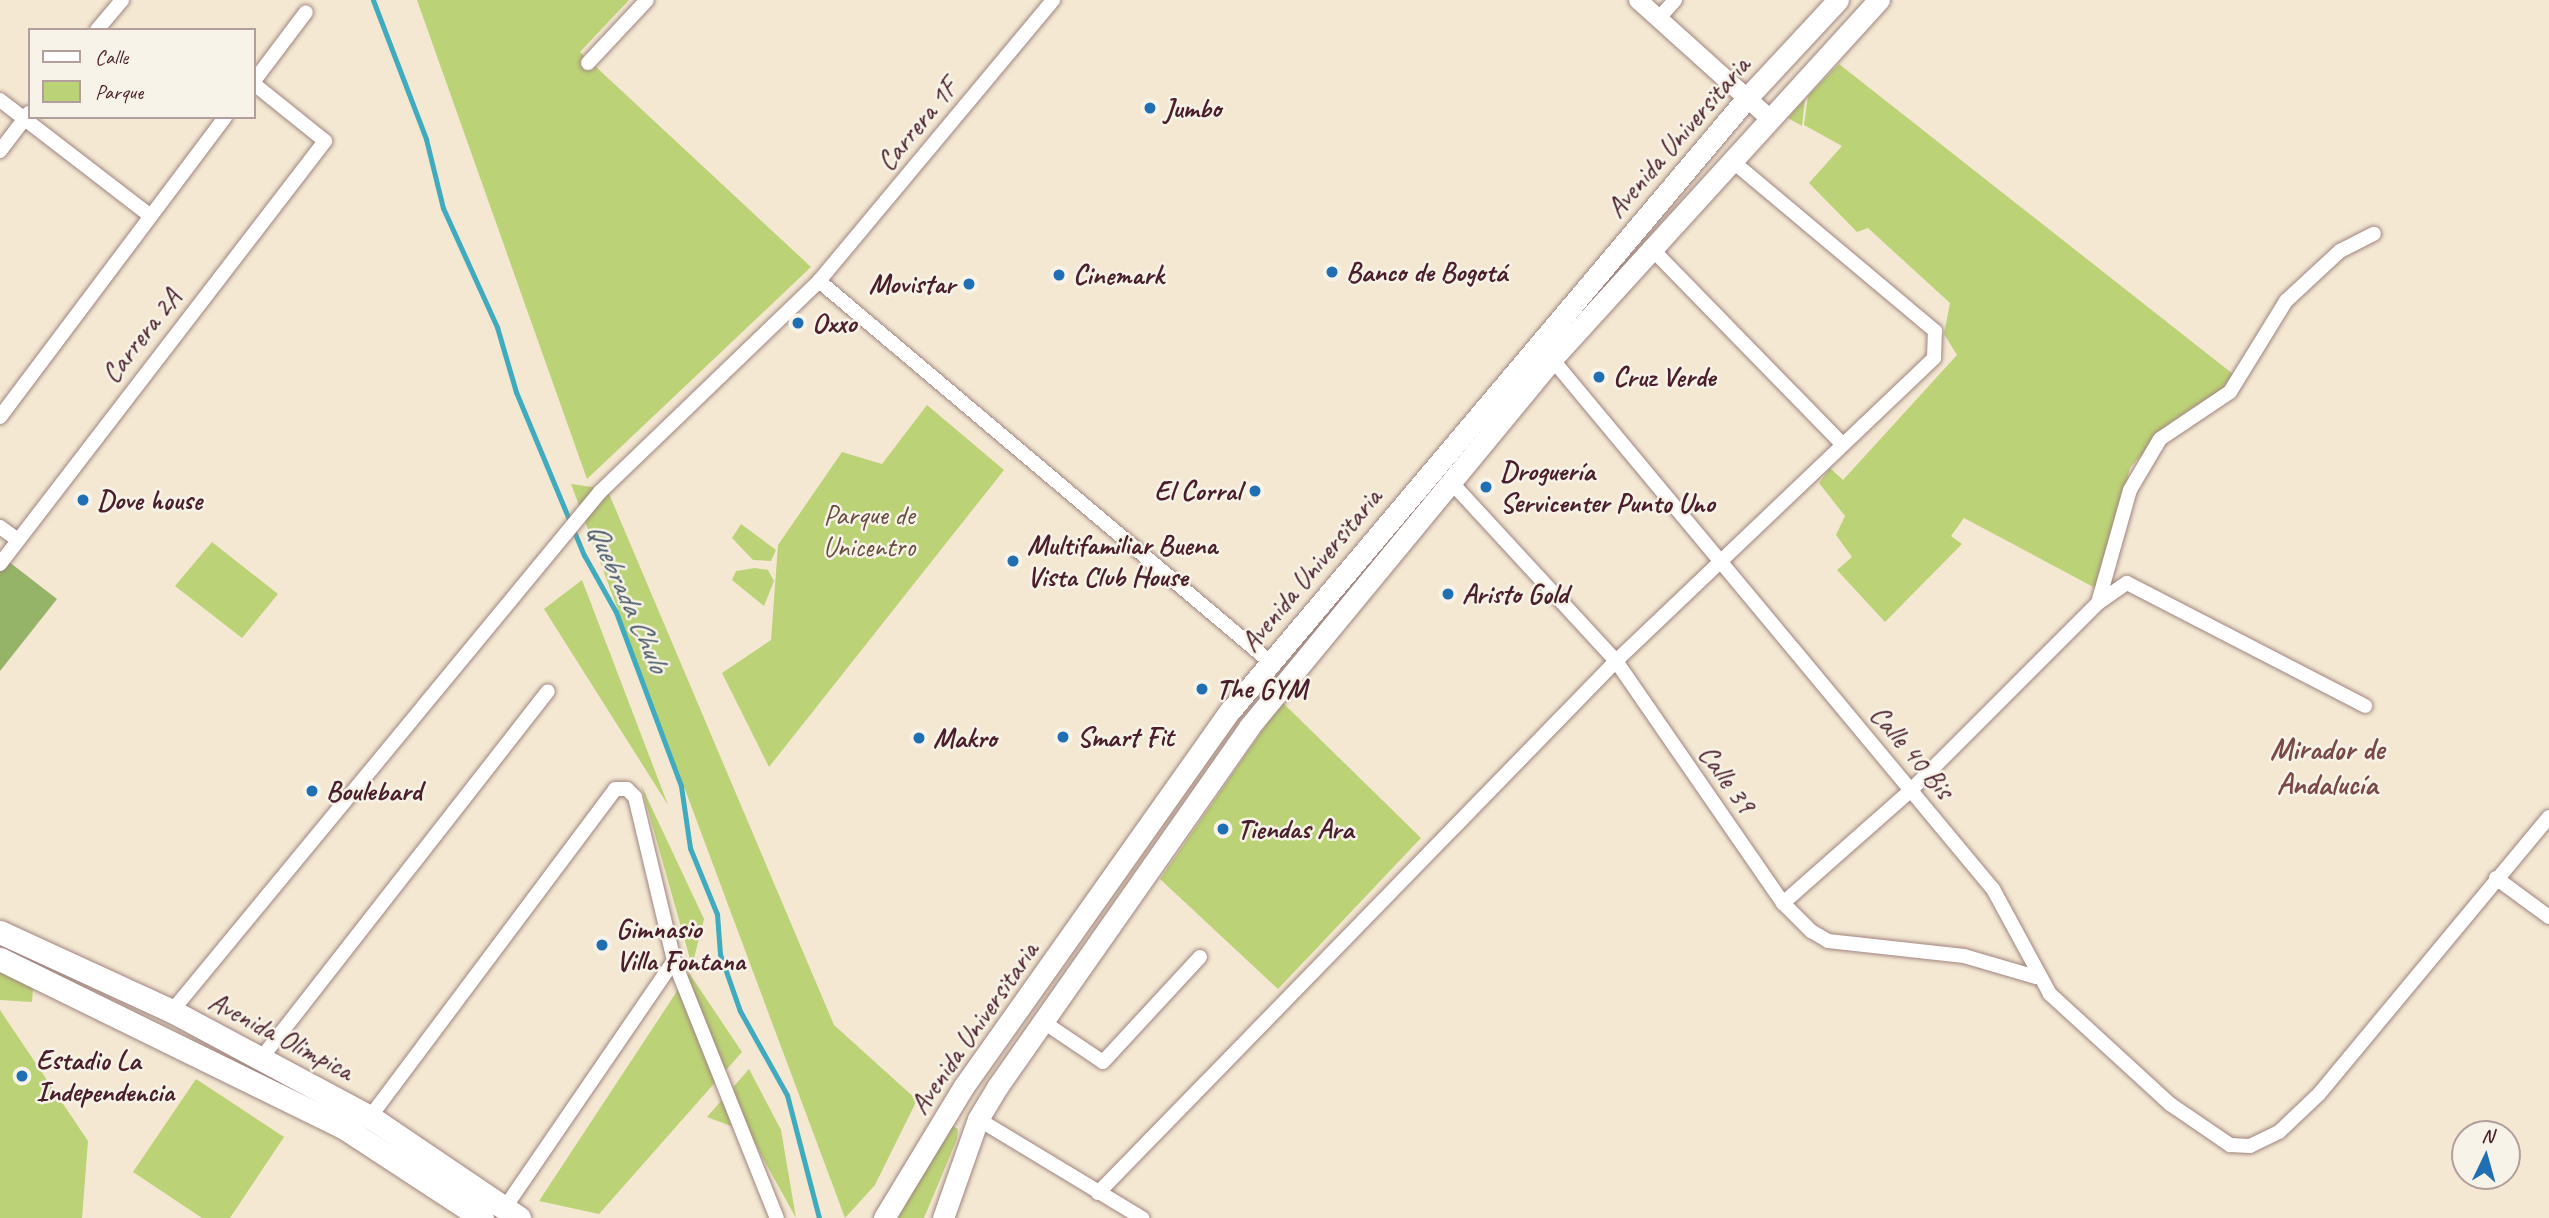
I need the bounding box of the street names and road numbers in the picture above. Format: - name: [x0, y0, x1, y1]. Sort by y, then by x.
- street label: Avenida Universitaria: [1599, 50, 1757, 224]
- street label: Carrera 1F: [869, 73, 965, 177]
- street label: Carrera 2A: [94, 282, 188, 390]
- street label: Avenida Universitaria: [1233, 482, 1389, 658]
- street label: Calle 40 Bis: [1863, 698, 1961, 806]
- street label: Calle 39: [1691, 738, 1763, 820]
- street label: Avenida Universitaria: [902, 936, 1046, 1120]
- street label: Avenida Olimpica: [203, 984, 359, 1088]

